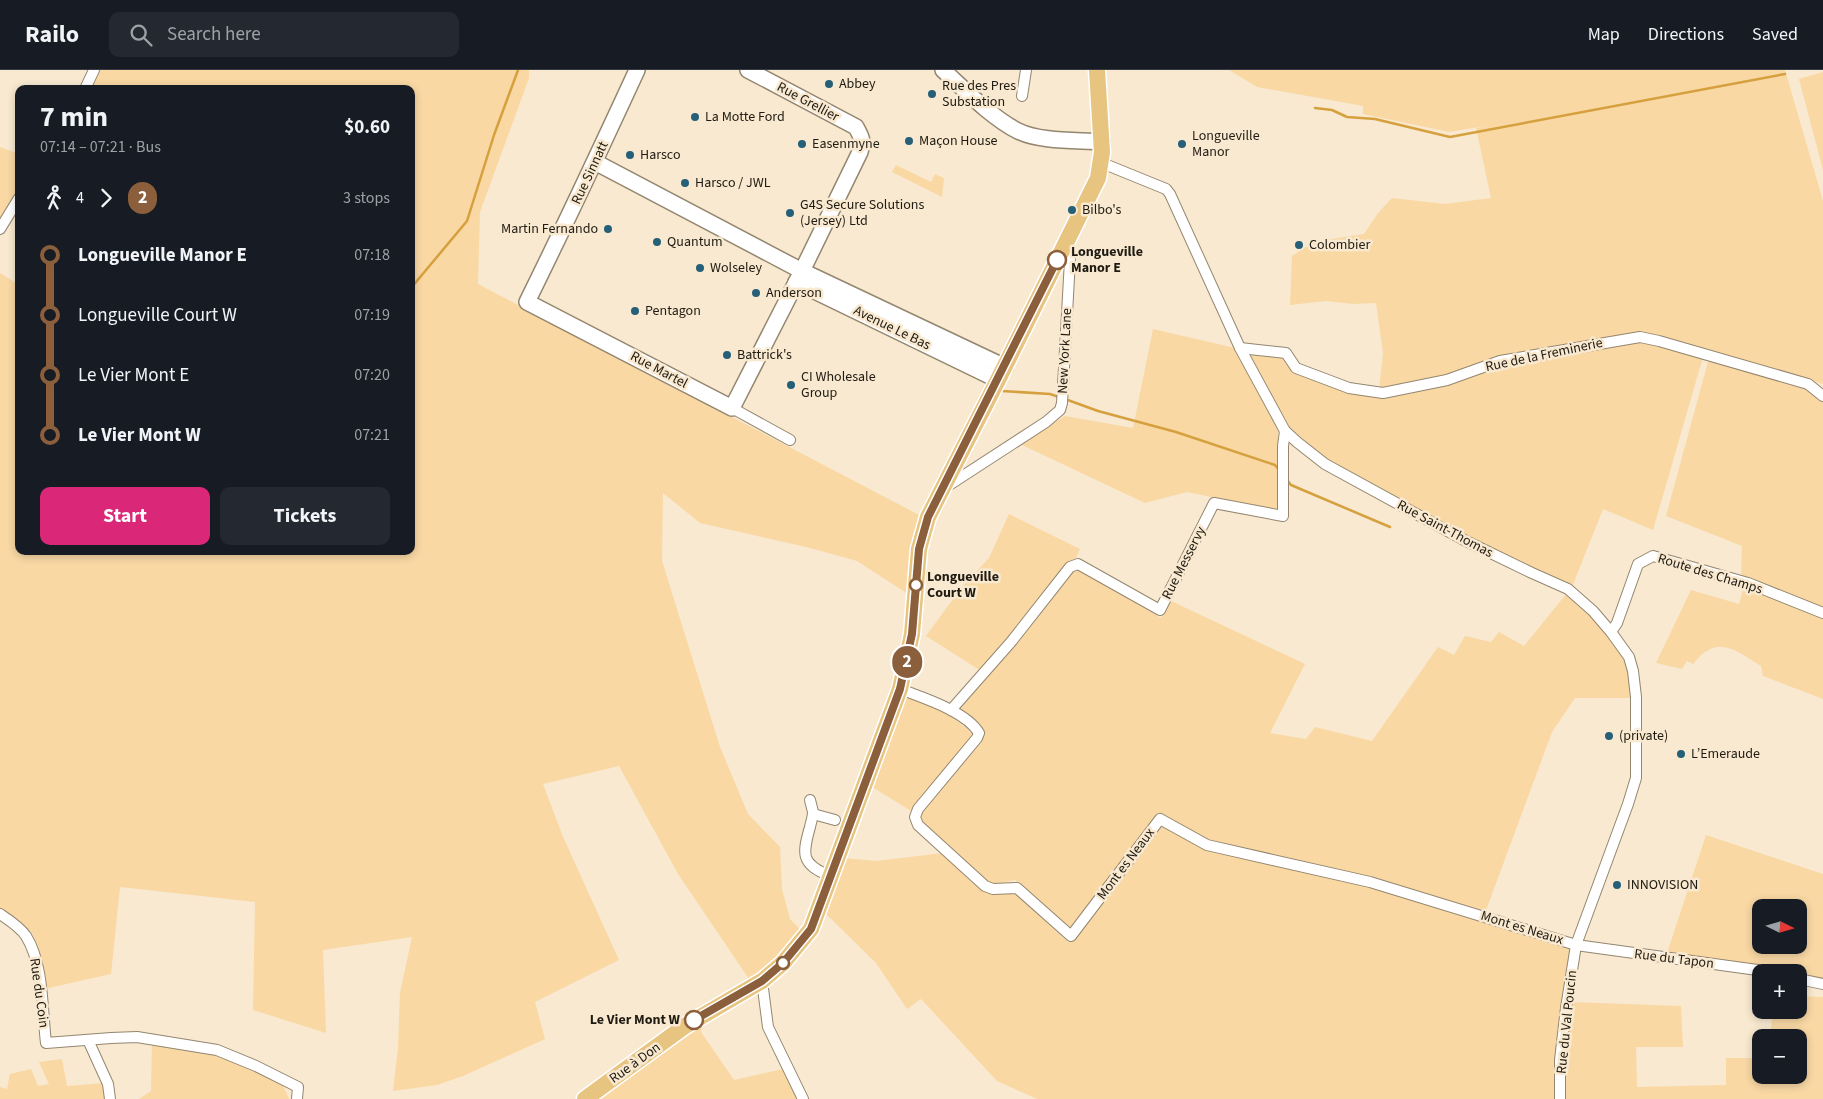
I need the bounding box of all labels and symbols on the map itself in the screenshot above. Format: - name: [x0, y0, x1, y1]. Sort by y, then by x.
- place label: Abbey: [839, 74, 876, 94]
- place label: Rue des Pres Substation: [942, 76, 1016, 112]
- street label: Rue Grellier: [773, 77, 843, 127]
- marker: Abbey: [823, 78, 835, 90]
- marker: Rue des Pres Substation: [926, 88, 938, 100]
- place label: La Motte Ford: [705, 107, 785, 127]
- marker: La Motte Ford: [689, 111, 701, 123]
- place label: Longueville Manor: [1192, 126, 1260, 162]
- place label: Maçon House: [919, 131, 998, 151]
- place label: Easenmyne: [812, 134, 880, 154]
- marker: Maçon House: [903, 135, 915, 147]
- street label: Rue Sinnatt: [567, 138, 613, 208]
- marker: Easenmyne: [796, 138, 808, 150]
- marker: Longueville Manor: [1176, 138, 1188, 150]
- place label: Harsco: [640, 145, 681, 165]
- marker: Harsco: [624, 149, 636, 161]
- place label: Harsco / JWL: [695, 173, 771, 193]
- marker: Harsco / JWL: [679, 177, 691, 189]
- place label: G4S Secure Solutions (Jersey) Ltd: [800, 195, 924, 231]
- place label: Bilbo's: [1082, 200, 1121, 220]
- marker: Bilbo's: [1066, 204, 1078, 216]
- marker: G4S Secure Solutions (Jersey) Ltd: [784, 207, 796, 219]
- place label: Martin Fernando: [501, 219, 598, 239]
- marker: Martin Fernando: [602, 223, 614, 235]
- place label: Quantum: [667, 232, 723, 252]
- place label: Colombier: [1309, 235, 1370, 255]
- marker: Quantum: [651, 236, 663, 248]
- marker: Colombier: [1293, 239, 1305, 251]
- place label: Longueville Manor E: [1071, 242, 1143, 278]
- marker: Longueville Manor E: [1047, 250, 1067, 270]
- place label: Wolseley: [710, 258, 763, 278]
- marker: Wolseley: [694, 262, 706, 274]
- place label: Anderson: [766, 283, 822, 303]
- marker: Anderson: [750, 287, 762, 299]
- place label: Pentagon: [645, 301, 701, 321]
- street label: Avenue Le Bas: [850, 301, 934, 355]
- marker: Pentagon: [629, 305, 641, 317]
- street label: New York Lane: [1053, 308, 1077, 394]
- street label: Rue de la Freminerie: [1483, 333, 1605, 377]
- place label: Battrick's: [737, 345, 792, 365]
- street label: Rue Martel: [627, 347, 692, 394]
- marker: Battrick's: [721, 349, 733, 361]
- place label: CI Wholesale Group: [801, 367, 876, 403]
- marker: CI Wholesale Group: [785, 379, 797, 391]
- street label: Rue Saint-Thomas: [1393, 495, 1497, 563]
- street label: Rue Messervy: [1157, 523, 1211, 603]
- street label: Route des Champs: [1655, 549, 1765, 599]
- place label: Longueville Court W: [927, 567, 999, 603]
- marker: Longueville Court W: [909, 578, 923, 592]
- line badge: 2: [891, 646, 923, 678]
- place label: (private): [1619, 726, 1668, 746]
- marker: (private): [1603, 730, 1615, 742]
- place label: L’Emeraude: [1691, 744, 1760, 764]
- marker: L’Emeraude: [1675, 748, 1687, 760]
- street label: Mont es Neaux: [1092, 823, 1160, 904]
- place label: INNOVISION: [1627, 875, 1698, 895]
- marker: INNOVISION: [1611, 879, 1623, 891]
- north arrow: [1752, 899, 1808, 954]
- street label: Mont es Neaux: [1478, 906, 1566, 950]
- street label: Rue du Tapon: [1633, 944, 1715, 974]
- unlabelled marker: [776, 956, 790, 970]
- street label: Rue du Coin: [24, 957, 54, 1029]
- street label: Rue du Val Poucin: [1552, 969, 1582, 1075]
- place label: Le Vier Mont W: [590, 1010, 681, 1030]
- marker: Le Vier Mont W: [684, 1010, 704, 1030]
- street label: Rue à Don: [605, 1038, 665, 1088]

